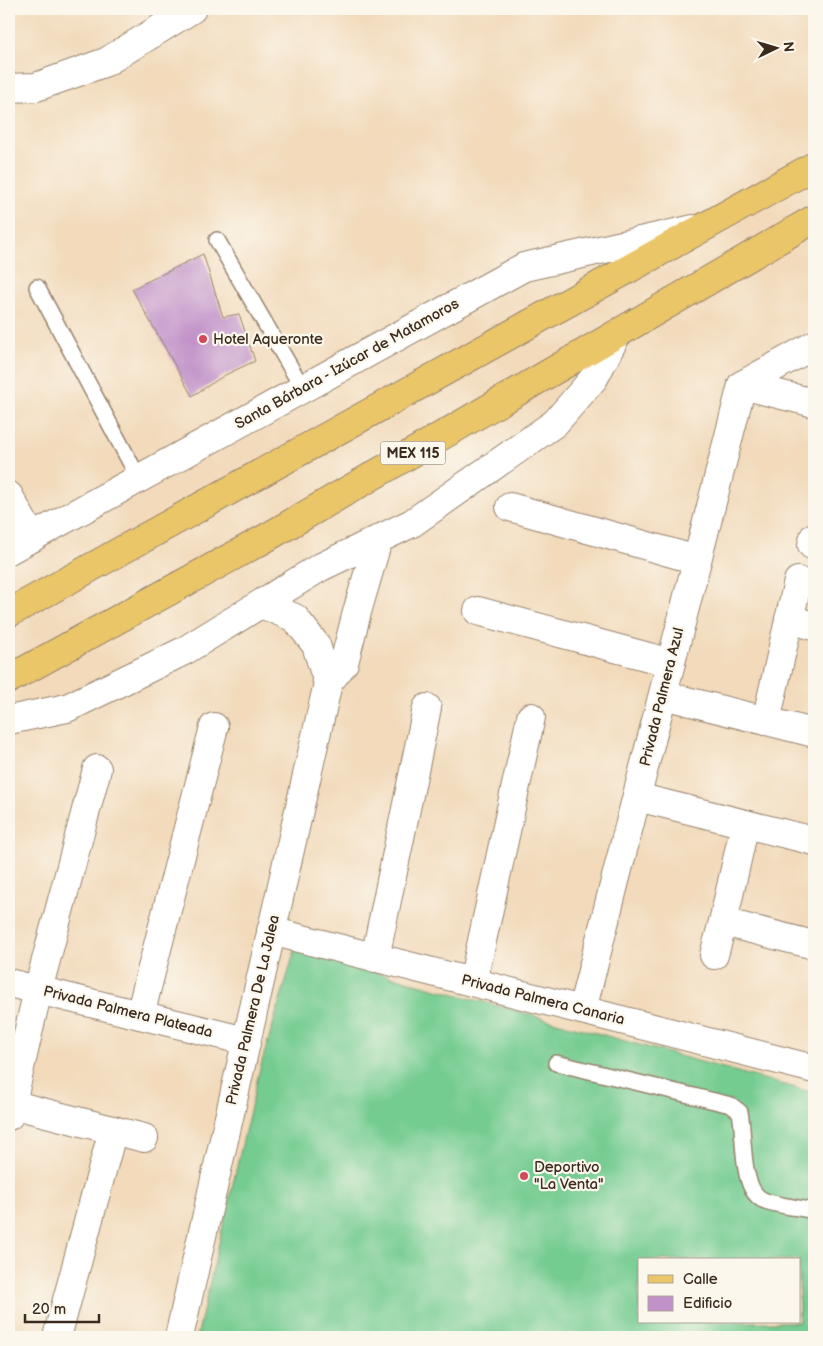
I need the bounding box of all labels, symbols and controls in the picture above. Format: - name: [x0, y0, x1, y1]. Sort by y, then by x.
- north arrow: [750, 22, 800, 72]
- text: N: [780, 41, 797, 53]
- street label: Santa Bárbara - Izúcar de Matamoros: [232, 294, 463, 434]
- place label: Hotel Aqueronte: [213, 330, 323, 349]
- marker: Hotel Aqueronte: [197, 333, 209, 345]
- road number: MEX 115: [380, 442, 446, 464]
- street label: Privada Palmera Azul: [636, 626, 688, 768]
- street label: Privada Palmera De La Jalea: [222, 913, 284, 1107]
- street label: Privada Palmera Canaria: [459, 971, 627, 1029]
- street label: Privada Palmera Plateada: [41, 982, 215, 1042]
- place label: Deportivo "La Venta": [534, 1158, 604, 1194]
- marker: Deportivo "La Venta": [518, 1170, 530, 1182]
- legend: [638, 1258, 800, 1324]
- text: Calle: [683, 1270, 718, 1289]
- scale bar: [25, 1291, 99, 1323]
- text: Edificio: [683, 1294, 732, 1313]
- text: 20 m: [32, 1300, 66, 1319]

